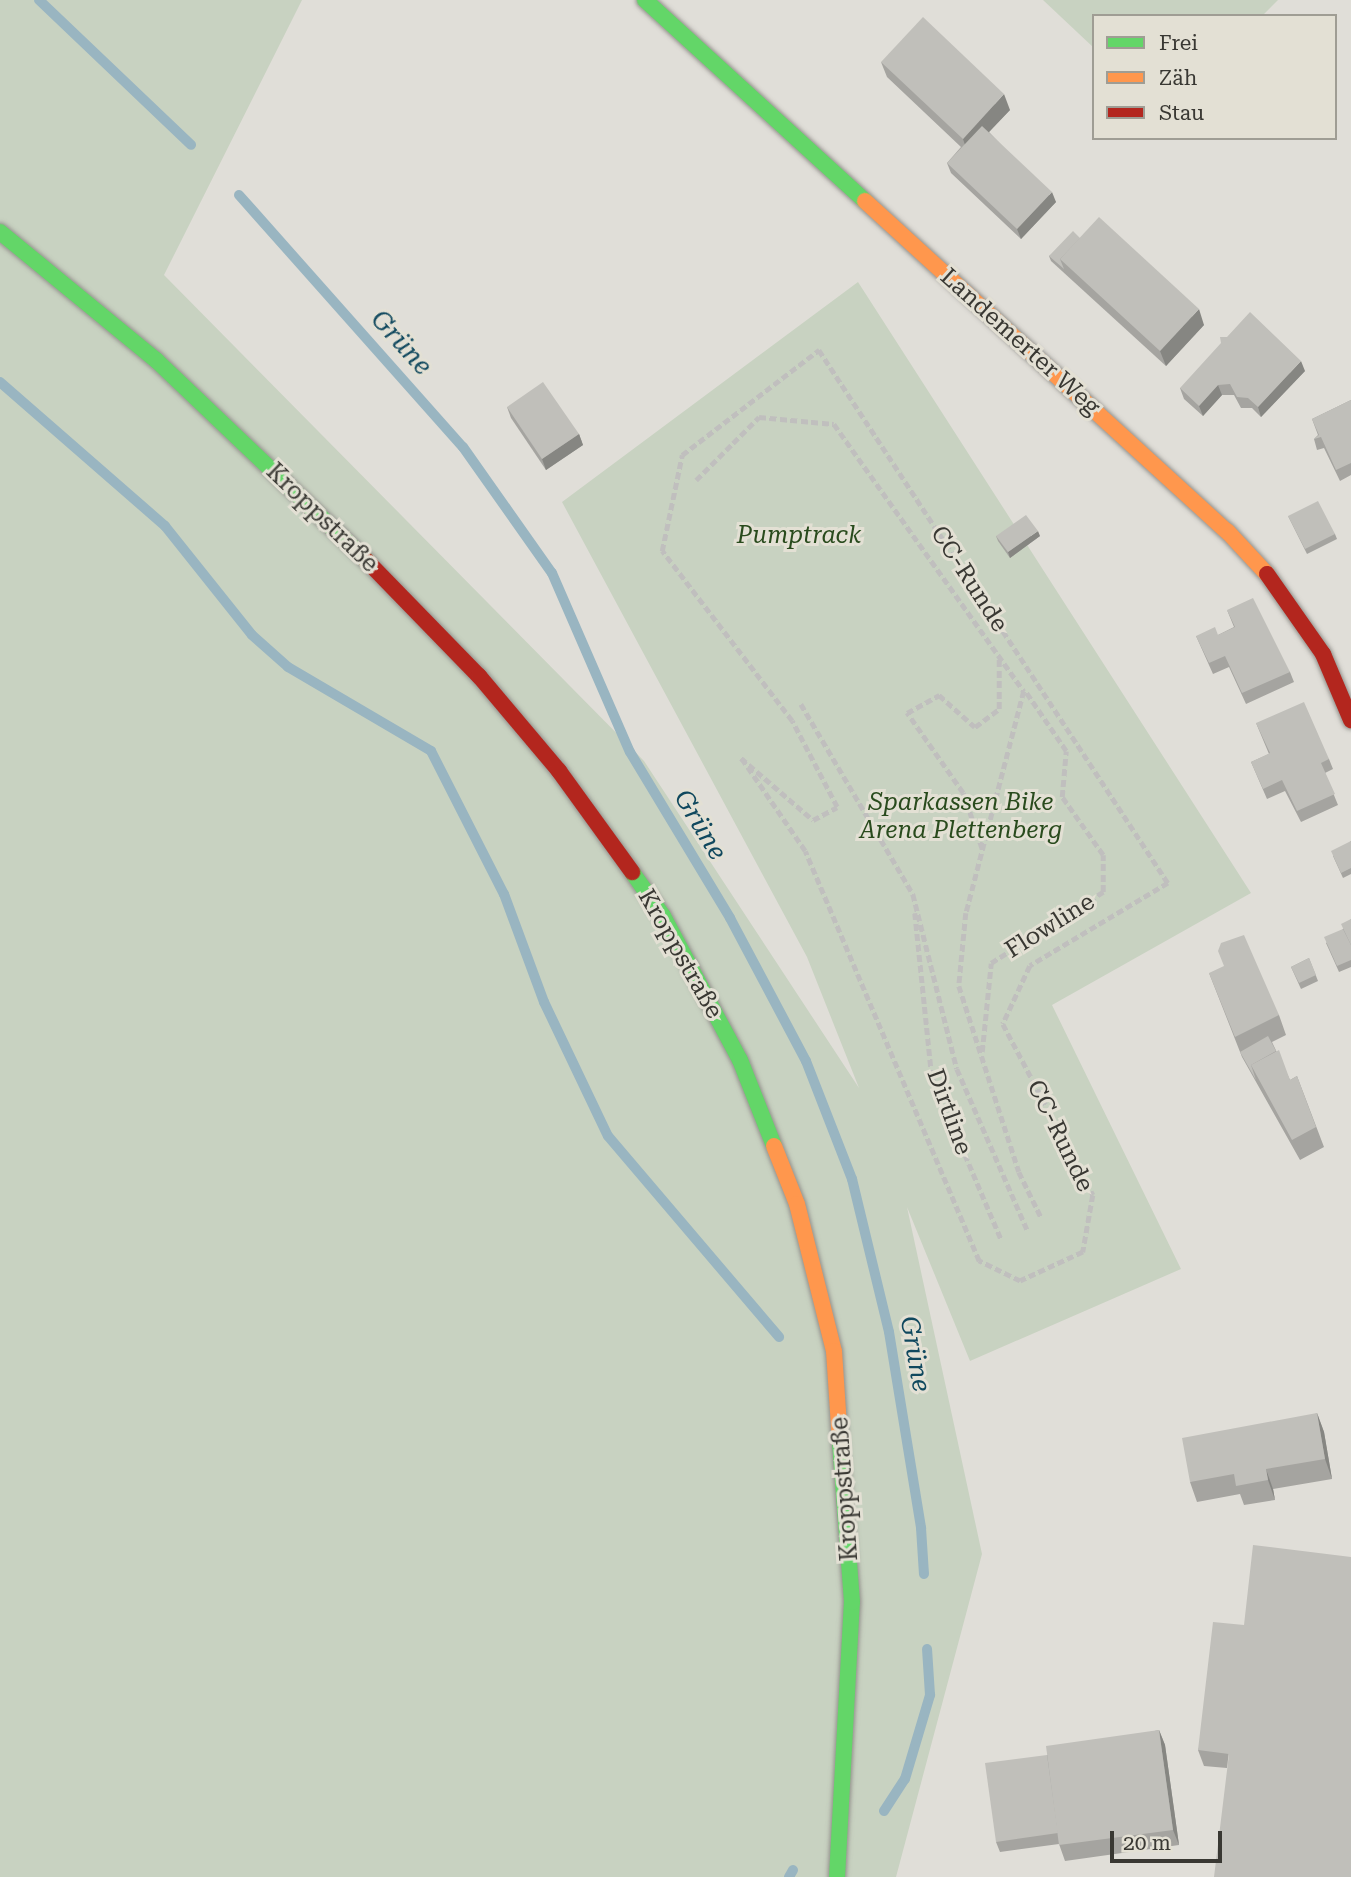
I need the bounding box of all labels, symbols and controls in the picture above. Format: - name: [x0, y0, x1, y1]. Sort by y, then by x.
- legend: [1092, 14, 1337, 140]
- text: Frei: [1159, 31, 1198, 55]
- text: Zäh: [1159, 66, 1197, 90]
- text: Stau: [1159, 101, 1204, 125]
- street label: Landemerter Weg: [934, 263, 1106, 421]
- water label: Grüne: [364, 304, 438, 382]
- street label: Kroppstraße: [260, 458, 384, 578]
- street label: CC-Runde: [924, 521, 1014, 637]
- park label: Pumptrack: [737, 522, 861, 550]
- water label: Grüne: [667, 784, 733, 866]
- park label: Sparkassen Bike Arena Plettenberg: [860, 789, 1062, 845]
- street label: Kroppstraße: [631, 884, 729, 1024]
- street label: Flowline: [1000, 887, 1100, 965]
- street label: Dirtline: [920, 1065, 978, 1159]
- street label: CC-Runde: [1021, 1076, 1099, 1196]
- water label: Grüne: [893, 1314, 937, 1394]
- street label: Kroppstraße: [826, 1416, 864, 1562]
- scale bar: [1113, 1818, 1225, 1862]
- text: 20 m: [1123, 1831, 1171, 1855]

